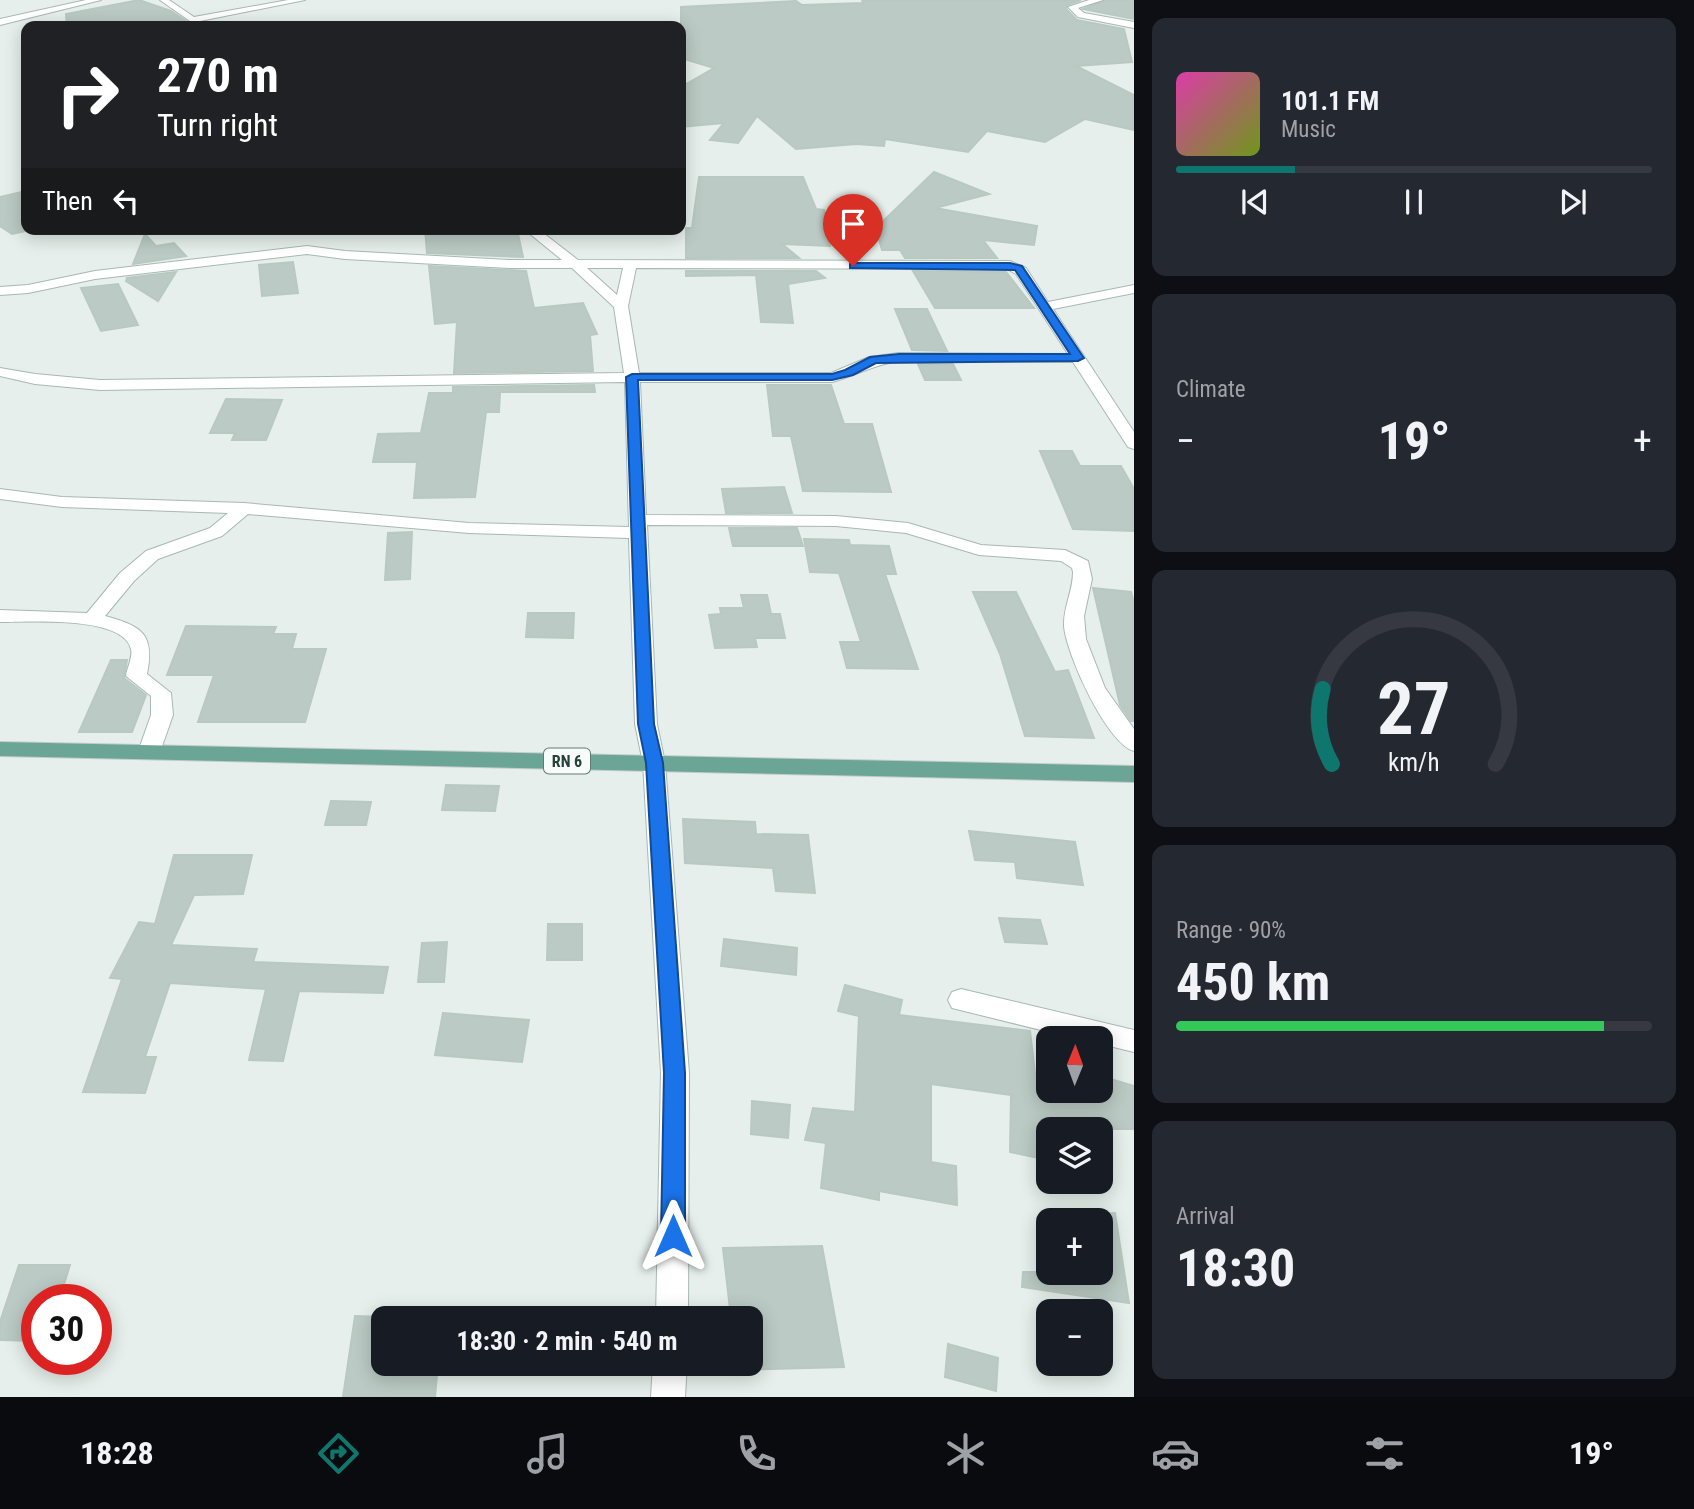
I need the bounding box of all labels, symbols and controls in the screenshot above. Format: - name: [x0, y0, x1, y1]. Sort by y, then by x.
- text: 270 m: [157, 47, 279, 104]
- icon: right: [42, 49, 133, 140]
- text: 101.1 FM: [1281, 86, 1379, 116]
- text: Turn right: [157, 106, 278, 144]
- text: Music: [1281, 116, 1336, 143]
- icon: left: [107, 182, 145, 220]
- icon: previous: [1236, 183, 1274, 221]
- icon: pause: [1395, 183, 1433, 221]
- icon: next: [1554, 183, 1592, 221]
- text: Then: [42, 186, 93, 216]
- pin: [823, 194, 883, 266]
- icon: arrive: [834, 205, 872, 243]
- text: Climate: [1176, 376, 1246, 403]
- text: 19°: [1378, 411, 1450, 472]
- text: −: [1176, 419, 1195, 463]
- text: +: [1633, 419, 1652, 463]
- text: 27: [1377, 667, 1451, 753]
- road number: RN 6: [544, 748, 590, 774]
- text: km/h: [1388, 748, 1440, 777]
- text: Range · 90%: [1176, 917, 1286, 944]
- text: 450 km: [1176, 952, 1330, 1013]
- north arrow: [1036, 1026, 1113, 1102]
- map controls: [1036, 1026, 1113, 1376]
- button: layers: [1036, 1117, 1113, 1194]
- position arrow: [636, 1199, 710, 1273]
- text: Arrival: [1176, 1203, 1235, 1230]
- button: +: [1036, 1208, 1113, 1285]
- text: 18:30: [1176, 1238, 1295, 1299]
- speed limit sign: 30: [21, 1284, 112, 1375]
- button: −: [1036, 1299, 1113, 1376]
- text: 18:30 · 2 min · 540 m: [457, 1326, 677, 1356]
- icon: directions: [314, 1429, 363, 1478]
- icon: music: [523, 1429, 572, 1478]
- icon: phone: [732, 1429, 781, 1478]
- icon: climate: [941, 1429, 990, 1478]
- icon: car: [1151, 1429, 1200, 1478]
- icon: filters: [1360, 1429, 1409, 1478]
- text: 18:28: [80, 1434, 154, 1472]
- text: 19°: [1569, 1434, 1614, 1472]

